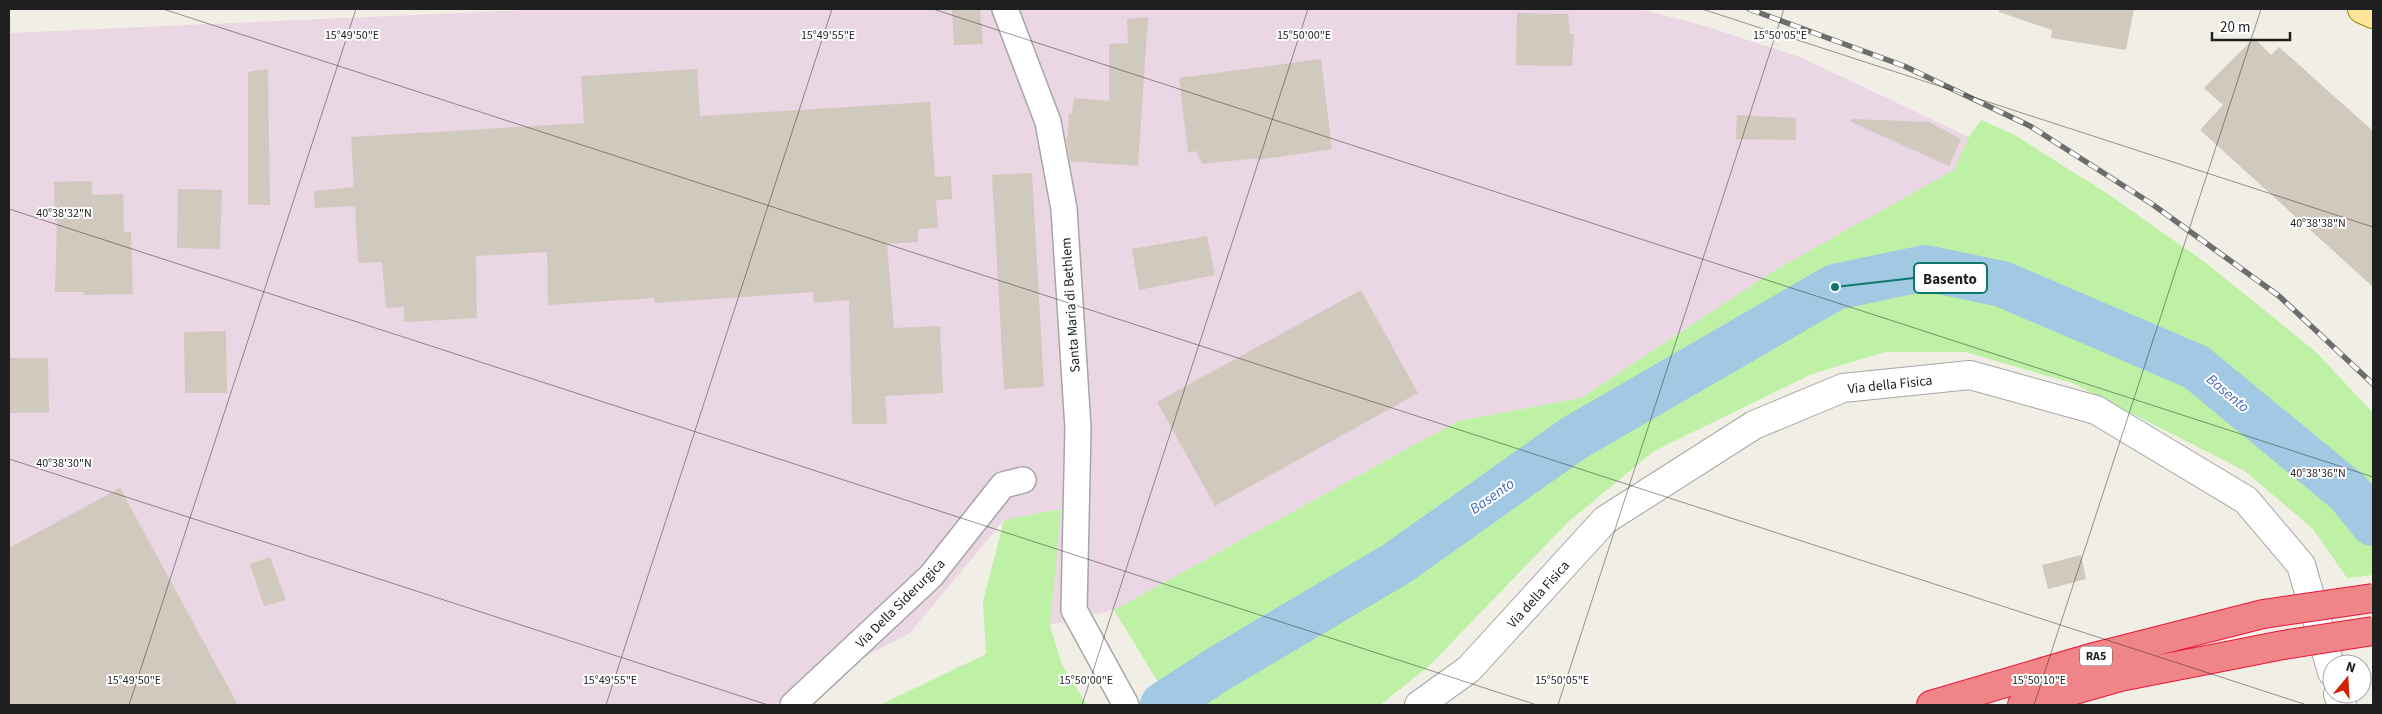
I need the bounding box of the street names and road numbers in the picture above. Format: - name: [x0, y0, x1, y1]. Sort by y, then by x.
- street label: Santa Maria di Bethlem: [1056, 237, 1086, 373]
- street label: Via della Fisica: [1847, 371, 1934, 399]
- street label: Via Della Siderurgica: [851, 554, 950, 653]
- street label: Via della Fisica: [1503, 556, 1575, 633]
- road number: RA5: [2080, 646, 2112, 666]

